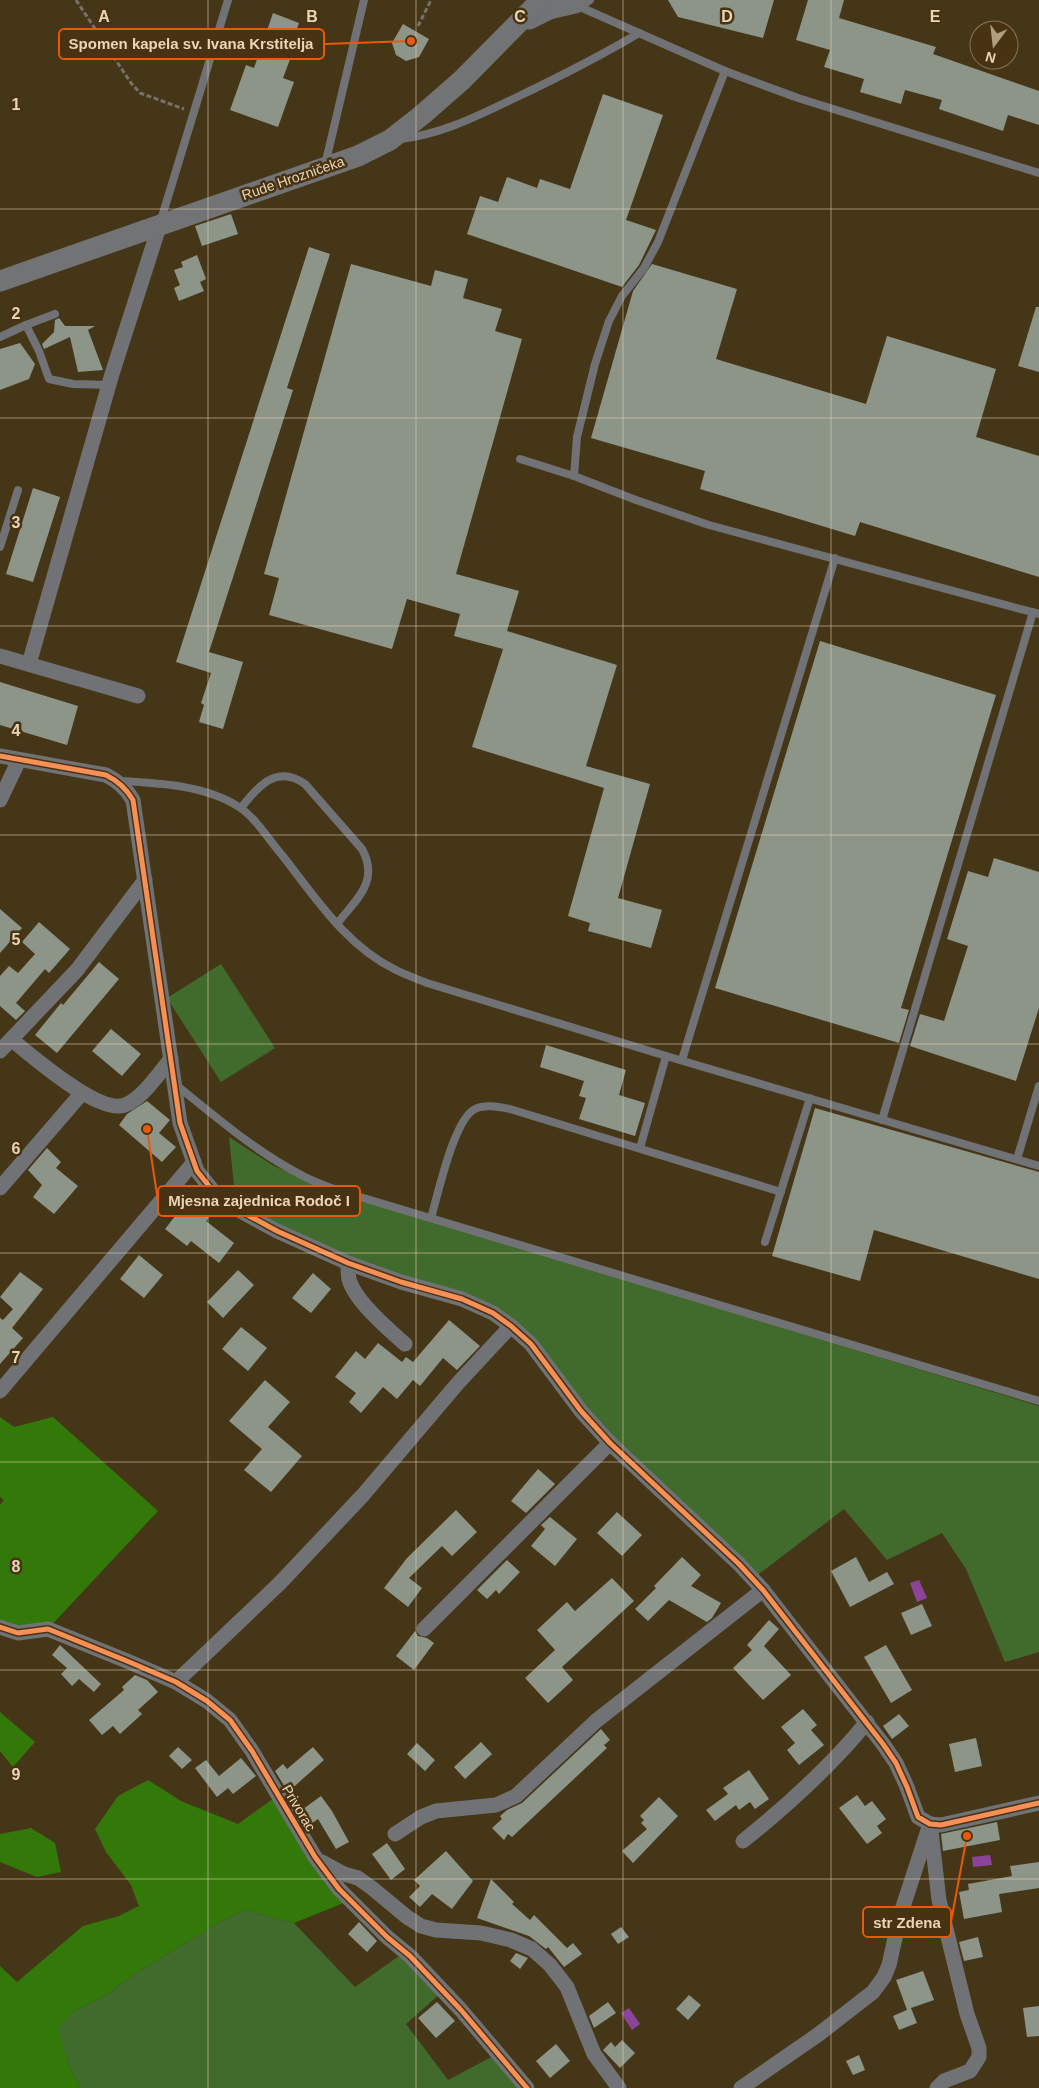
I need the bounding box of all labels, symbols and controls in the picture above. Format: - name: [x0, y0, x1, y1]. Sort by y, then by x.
- text: A: [98, 8, 110, 25]
- text: B: [306, 8, 318, 25]
- text: C: [514, 8, 526, 25]
- text: D: [721, 8, 733, 25]
- text: E: [930, 8, 941, 25]
- north arrow: [969, 20, 1019, 70]
- callout: Spomen kapela sv. Ivana Krstitelja: [59, 29, 324, 59]
- text: Spomen kapela sv. Ivana Krstitelja: [69, 35, 314, 52]
- text: N: [984, 49, 998, 67]
- text: 1: [12, 96, 21, 113]
- street label: Rude Hrozničeka: [240, 153, 347, 203]
- text: 2: [12, 305, 21, 322]
- text: 3: [12, 514, 21, 531]
- text: 4: [12, 722, 21, 739]
- text: 5: [12, 931, 21, 948]
- text: 6: [12, 1140, 21, 1157]
- callout: Mjesna zajednica Rodoč I: [158, 1186, 360, 1216]
- text: Mjesna zajednica Rodoč I: [168, 1192, 350, 1209]
- text: 7: [12, 1349, 21, 1366]
- text: 8: [12, 1558, 21, 1575]
- text: 9: [12, 1766, 21, 1783]
- street label: Privorac: [279, 1782, 319, 1834]
- callout: str Zdena: [863, 1907, 951, 1937]
- text: str Zdena: [873, 1914, 941, 1931]

